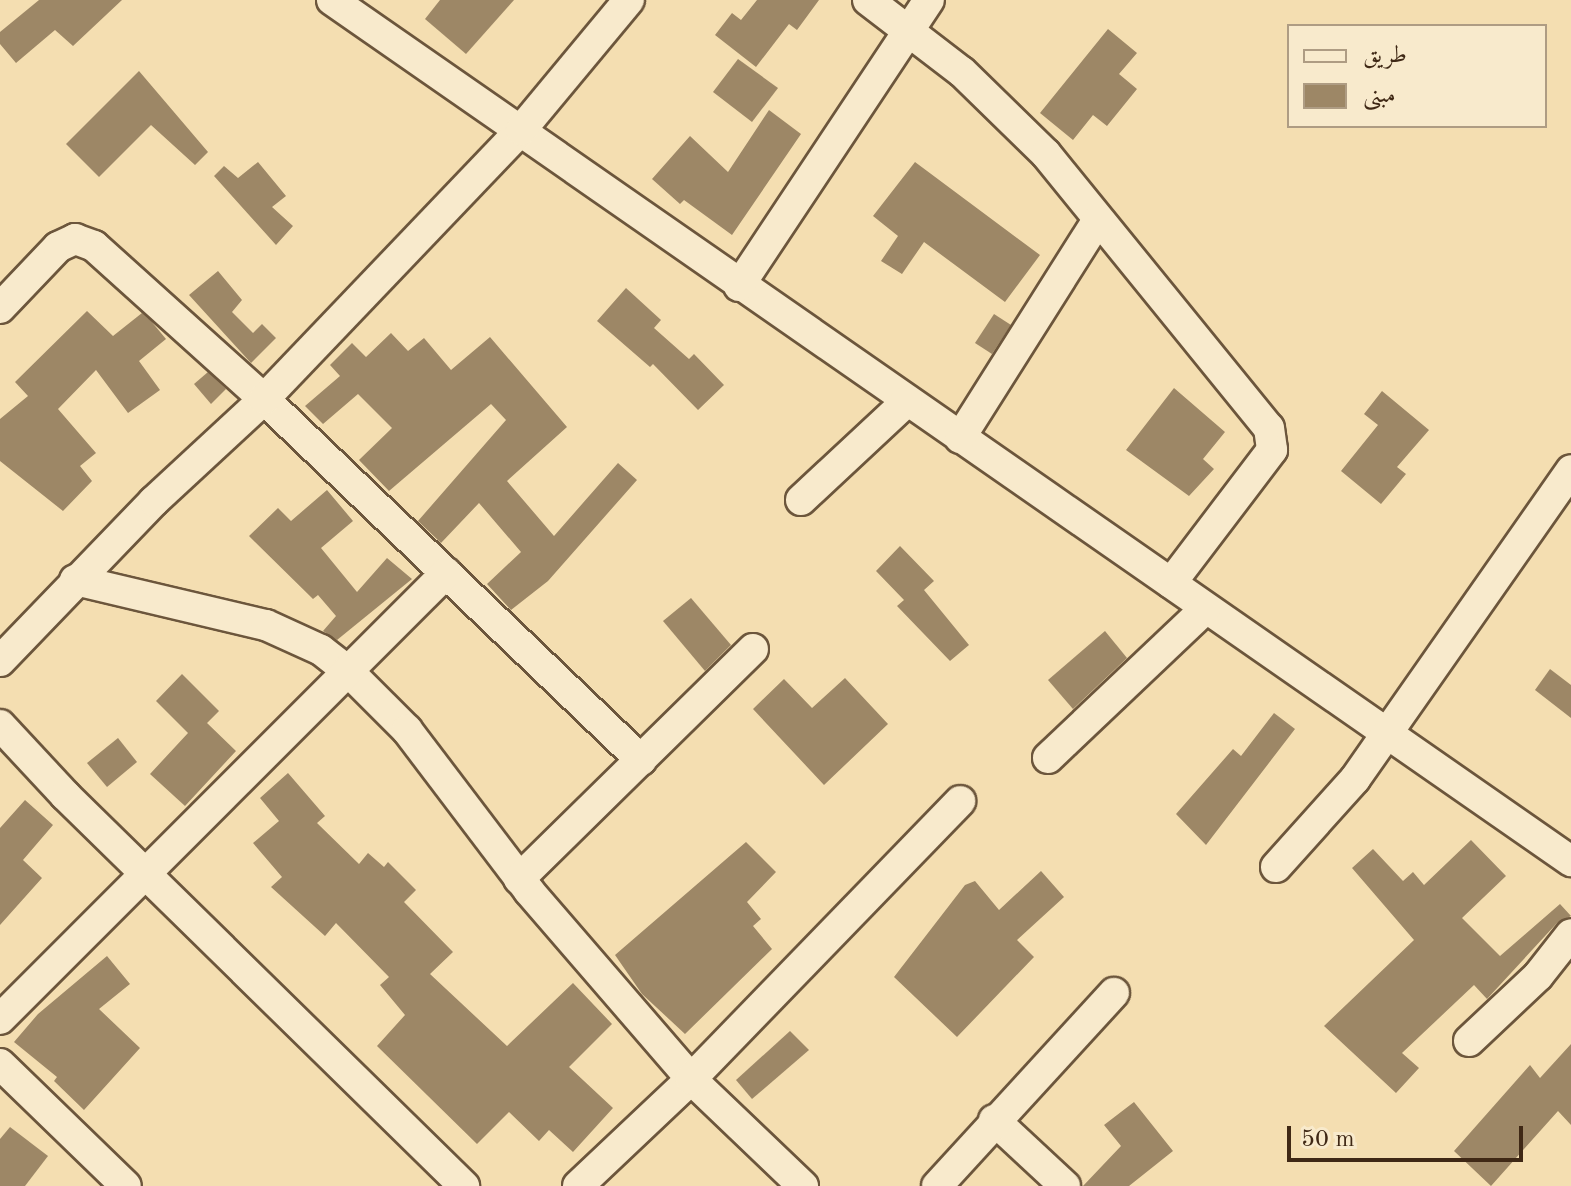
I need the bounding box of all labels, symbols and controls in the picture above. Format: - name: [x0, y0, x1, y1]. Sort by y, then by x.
- legend: [1287, 24, 1547, 128]
- text: طريق: [1363, 44, 1407, 68]
- text: مبنى: [1363, 84, 1396, 108]
- scale bar: [1291, 1110, 1527, 1160]
- text: 50 m: [1301, 1128, 1355, 1152]

